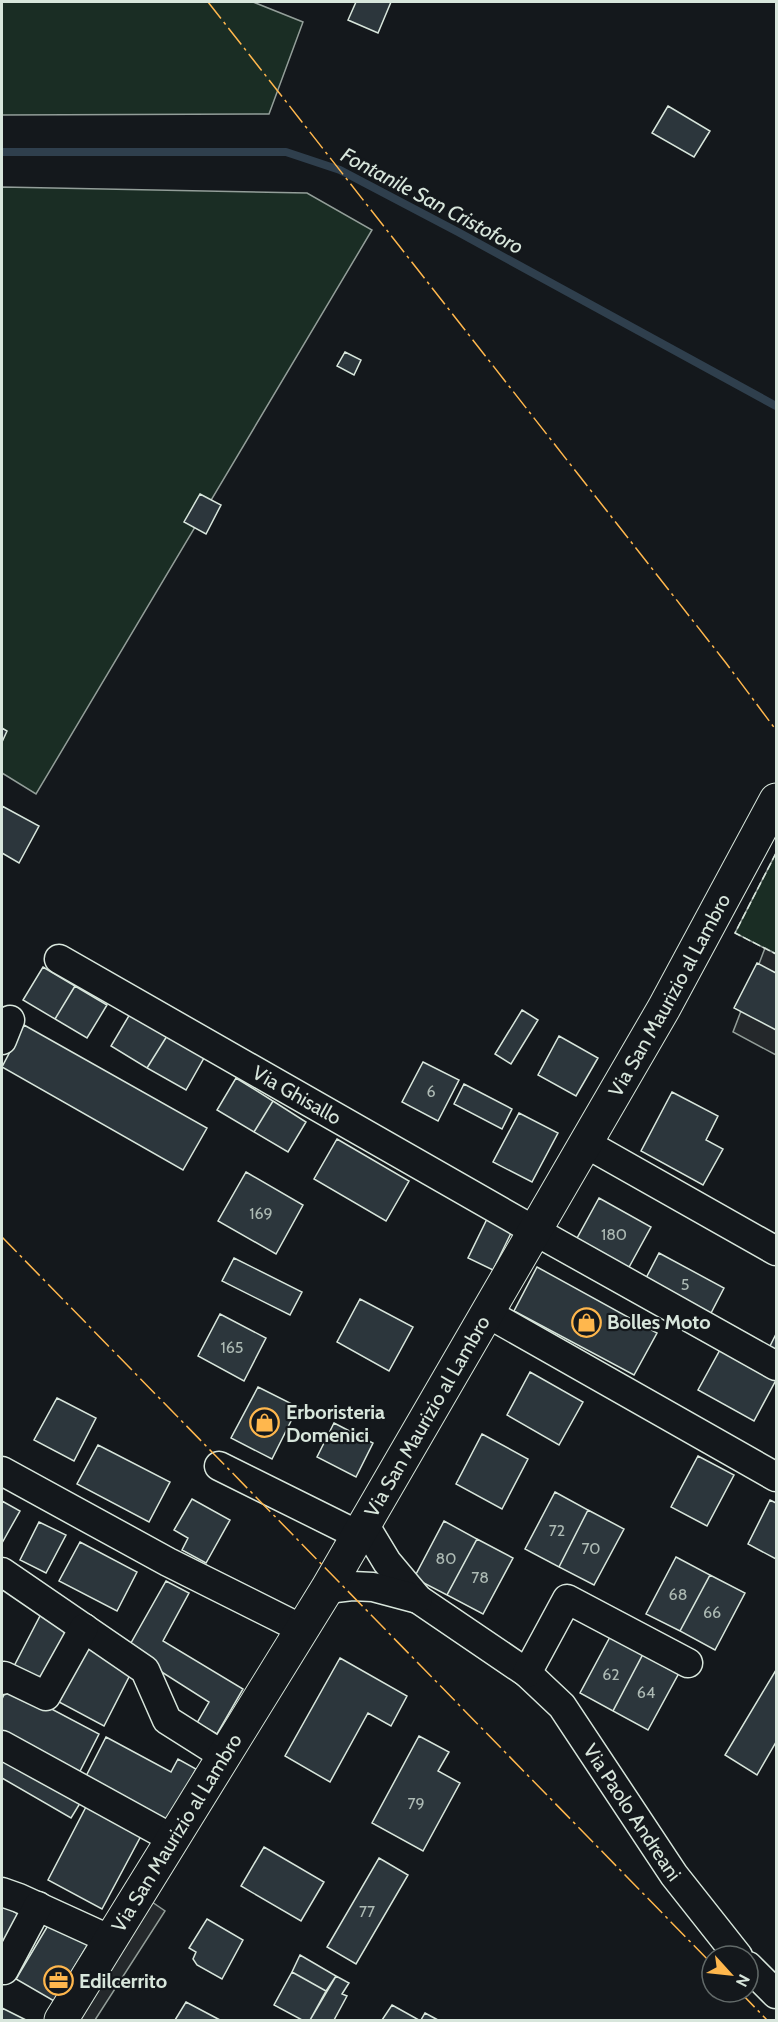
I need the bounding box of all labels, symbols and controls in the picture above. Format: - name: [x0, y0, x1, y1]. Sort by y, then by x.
- water label: Fontanile San Cristoforo: [337, 142, 528, 259]
- street label: Via San Maurizio al Lambro: [603, 889, 735, 1101]
- street label: Via Ghisallo: [248, 1060, 345, 1130]
- house number: 6: [426, 1082, 436, 1101]
- house number: 169: [249, 1204, 273, 1223]
- house number: 180: [601, 1225, 627, 1244]
- house number: 5: [681, 1275, 689, 1294]
- shop icon: Bolles Moto: [570, 1306, 602, 1338]
- place label: Bolles Moto: [607, 1310, 711, 1334]
- street label: Via San Maurizio al Lambro: [359, 1312, 495, 1521]
- house number: 165: [221, 1338, 243, 1357]
- place label: Erboristeria Domenici: [286, 1400, 385, 1447]
- shop icon: Erboristeria Domenici: [249, 1407, 281, 1439]
- house number: 72: [549, 1521, 565, 1540]
- house number: 70: [581, 1539, 601, 1558]
- house number: 80: [436, 1549, 456, 1568]
- house number: 78: [471, 1568, 489, 1587]
- house number: 68: [669, 1585, 687, 1604]
- house number: 66: [703, 1603, 721, 1622]
- house number: 62: [602, 1665, 620, 1684]
- house number: 64: [637, 1683, 655, 1702]
- street label: Via San Maurizio al Lambro: [106, 1729, 247, 1936]
- street label: Via Paolo Andreani: [578, 1739, 686, 1886]
- house number: 79: [407, 1794, 425, 1813]
- house number: 77: [359, 1902, 375, 1921]
- north arrow: [700, 1944, 760, 2004]
- office icon: Edilcerrito: [42, 1965, 74, 1997]
- place label: Edilcerrito: [79, 1969, 167, 1993]
- text: N: [732, 1971, 754, 1990]

